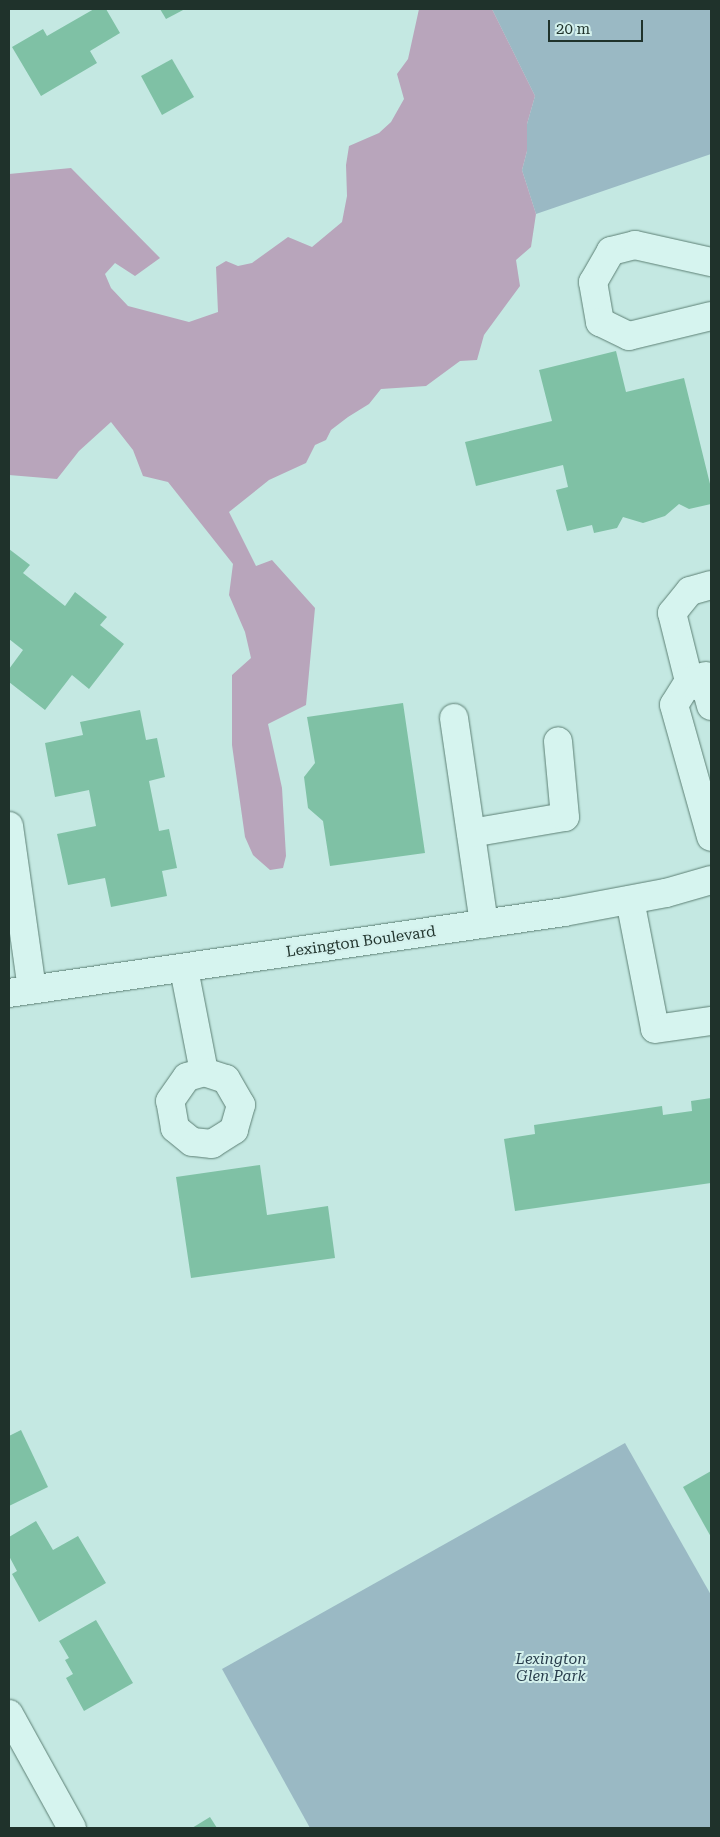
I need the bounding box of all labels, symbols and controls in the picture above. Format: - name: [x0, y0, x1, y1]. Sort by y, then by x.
- scale bar: [550, 10, 645, 42]
- text: 20 m: [556, 20, 590, 38]
- street label: Lexington Boulevard: [285, 923, 437, 961]
- park label: Lexington Glen Park: [515, 1650, 587, 1685]

